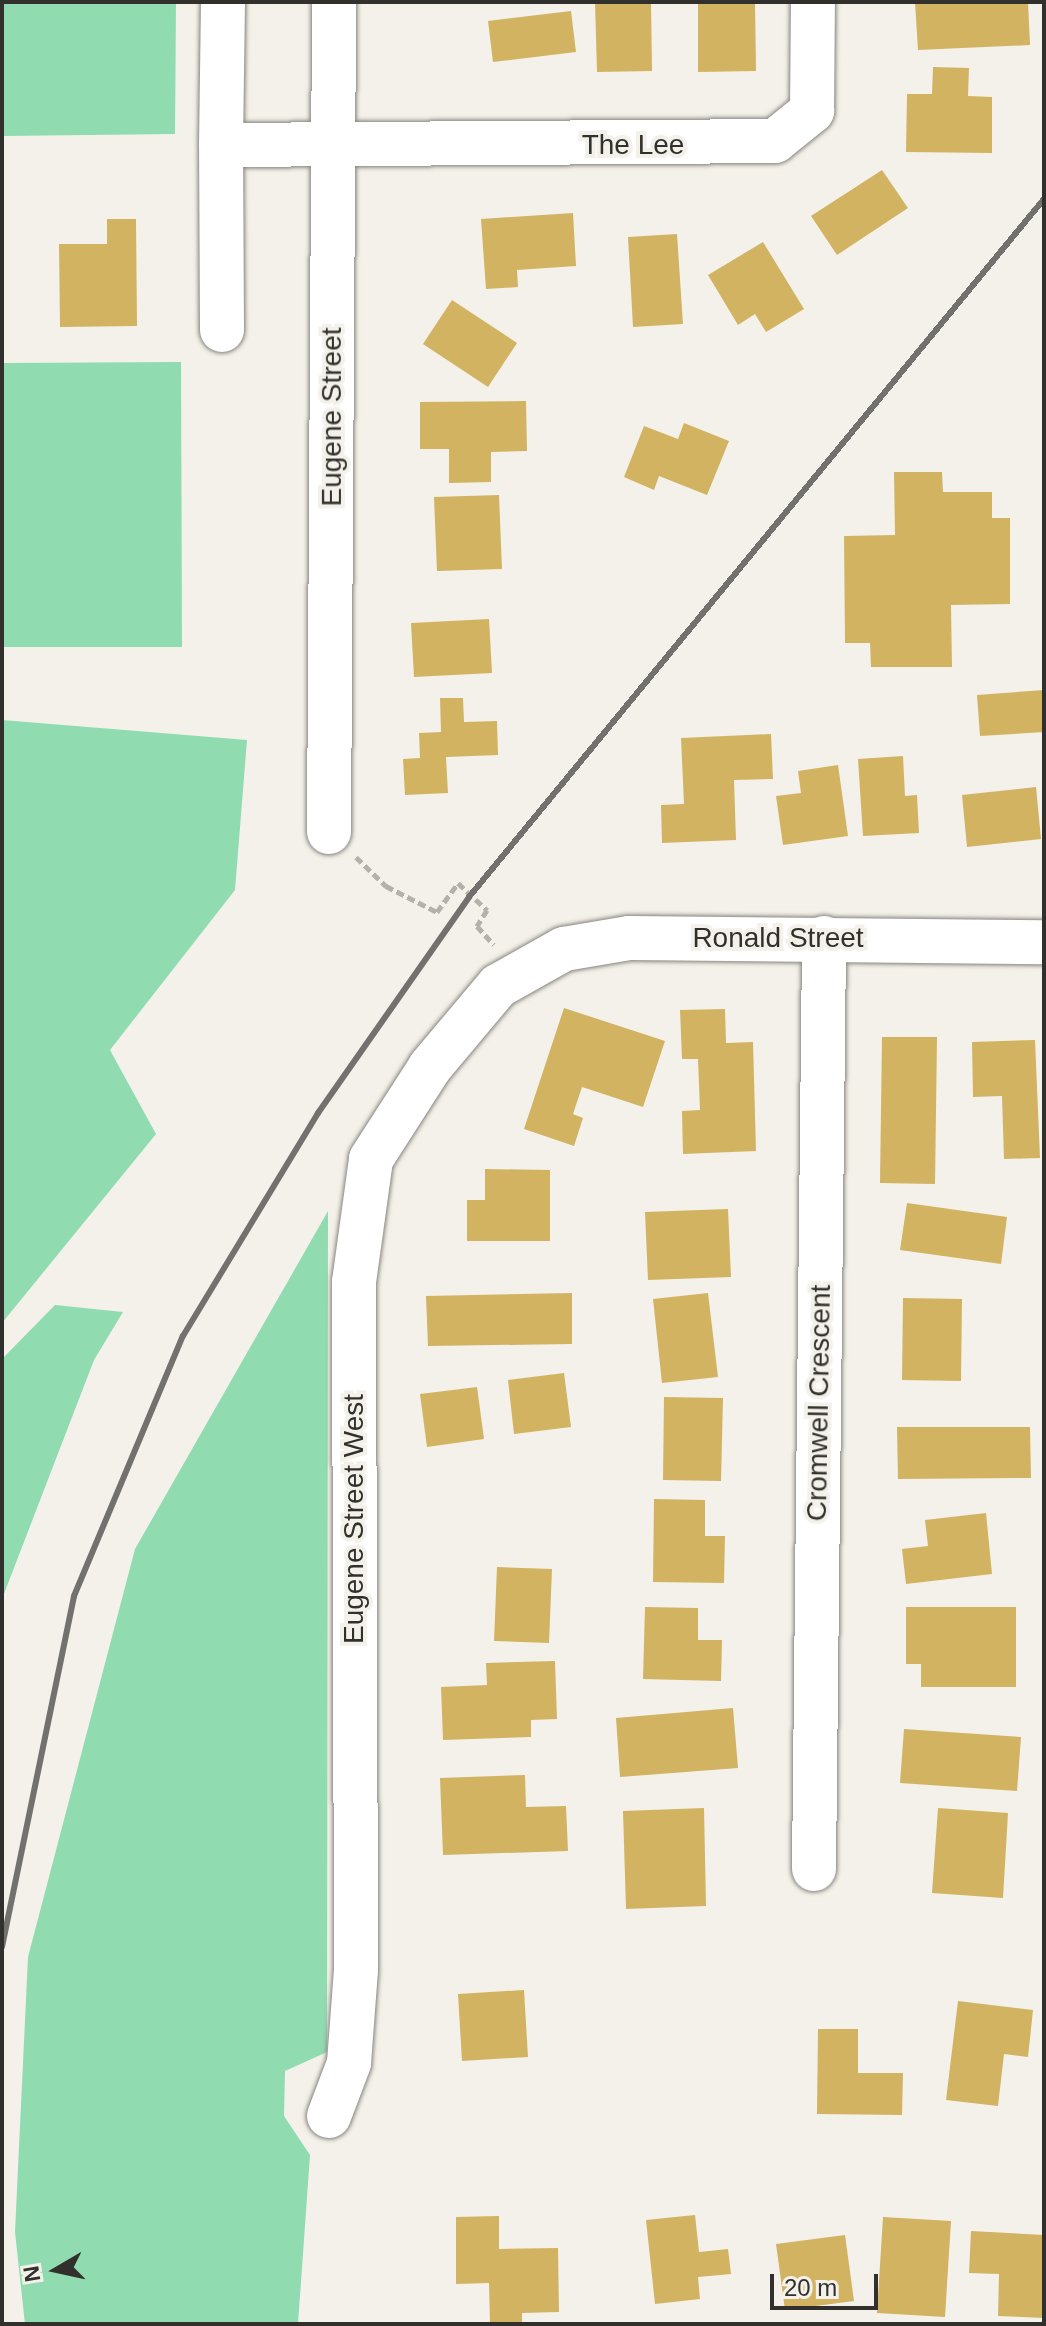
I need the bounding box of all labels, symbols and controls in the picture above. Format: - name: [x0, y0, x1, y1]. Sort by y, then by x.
- street label: The Lee: [582, 128, 684, 162]
- street label: Eugene Street: [315, 327, 349, 507]
- street label: Ronald Street: [692, 921, 864, 955]
- street label: Cromwell Crescent: [800, 1284, 838, 1522]
- street label: Eugene Street West: [337, 1394, 371, 1644]
- north arrow: [16, 2230, 96, 2310]
- scale bar: [774, 2258, 882, 2308]
- text: N: [18, 2264, 45, 2284]
- text: 20 m: [784, 2274, 837, 2301]

